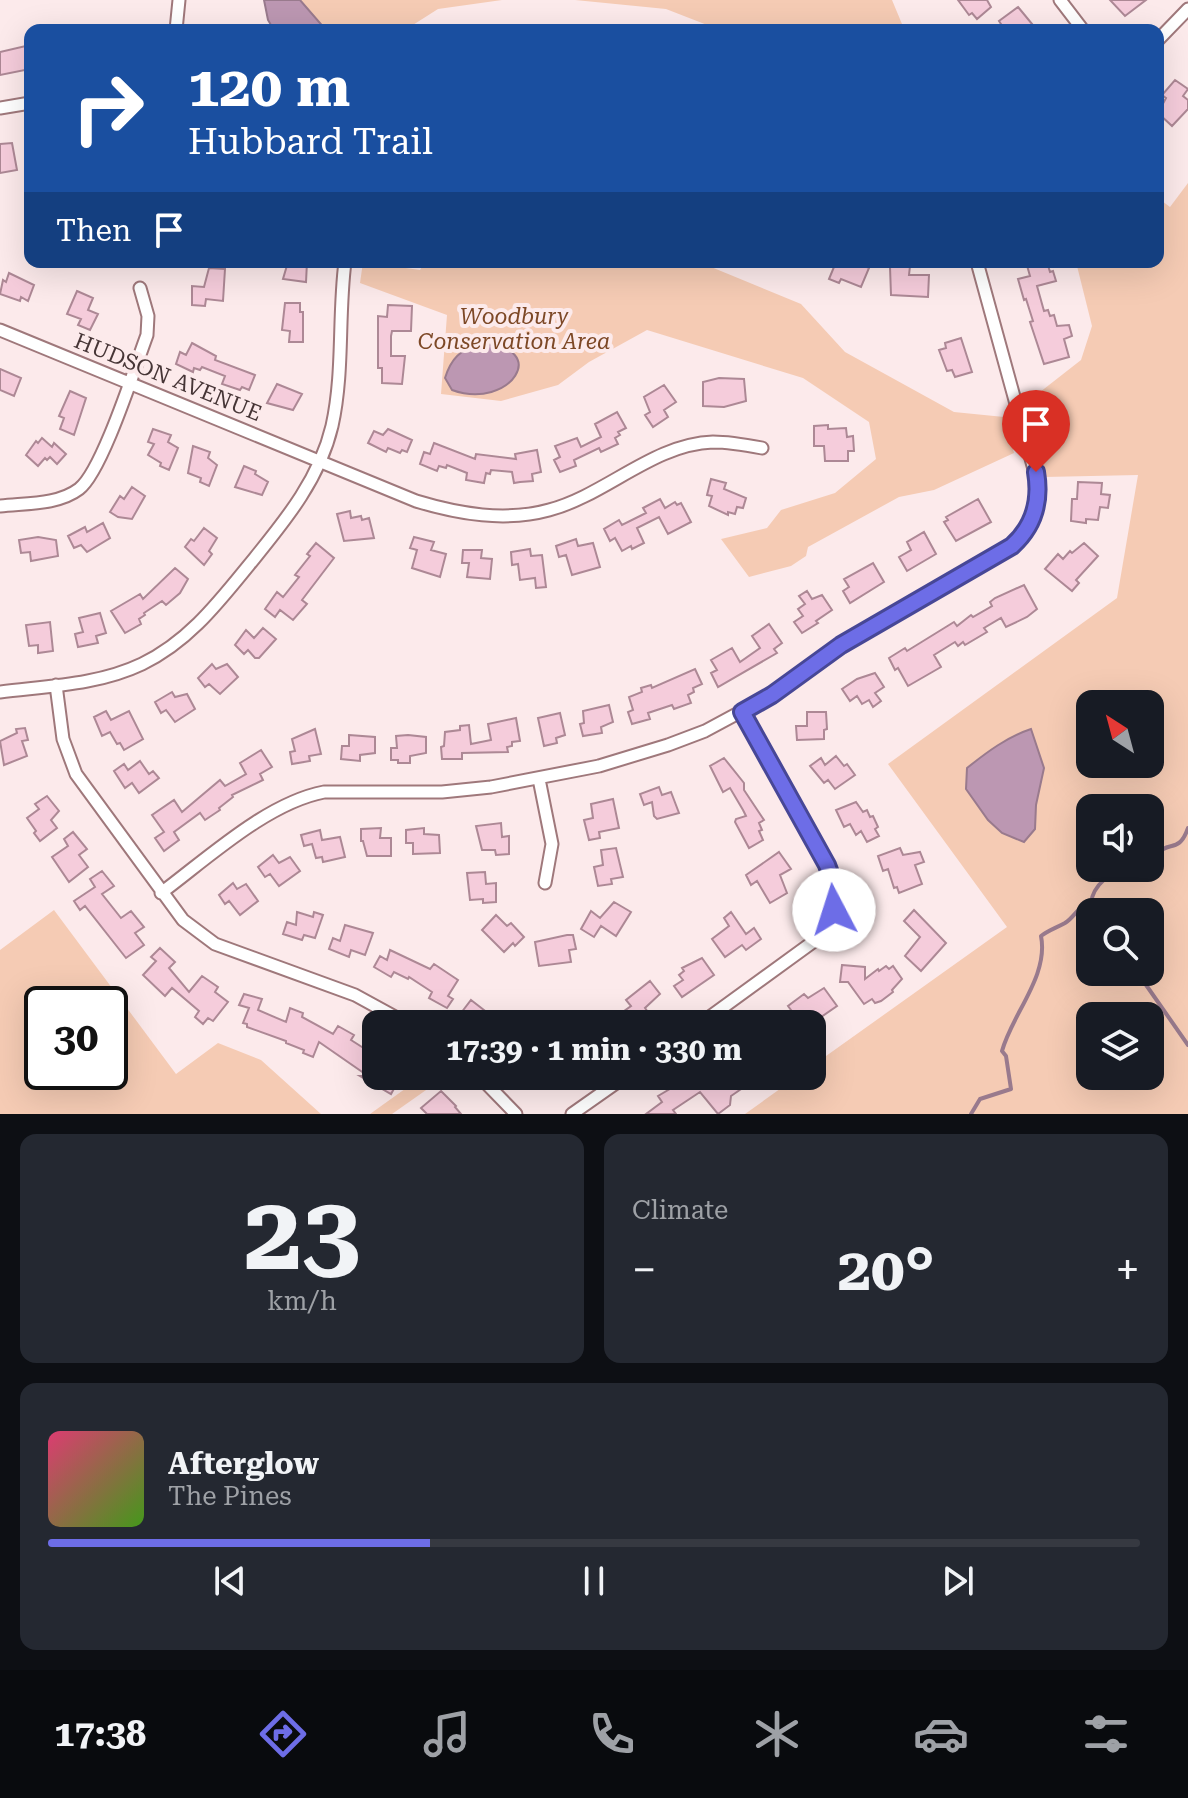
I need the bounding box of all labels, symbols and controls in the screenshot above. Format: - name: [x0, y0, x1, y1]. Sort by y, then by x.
- text: 120 m: [188, 54, 350, 120]
- icon: right: [56, 56, 160, 160]
- text: Hubbard Trail: [188, 121, 433, 163]
- icon: arrive: [147, 208, 191, 252]
- text: Then: [56, 213, 131, 248]
- park label: Woodbury Conservation Area: [418, 304, 610, 354]
- street label: HUDSON AVENUE: [71, 328, 265, 426]
- pin: [1002, 390, 1070, 472]
- icon: arrive: [1014, 402, 1058, 446]
- north arrow: [1076, 690, 1164, 778]
- map controls: [1076, 690, 1164, 1090]
- button: sound: [1076, 794, 1164, 882]
- position arrow: [792, 868, 876, 952]
- button: search: [1076, 898, 1164, 986]
- speed limit sign: 30: [24, 986, 128, 1090]
- button: layers: [1076, 1002, 1164, 1090]
- text: 17:39 · 1 min · 330 m: [446, 1032, 742, 1067]
- text: 23: [244, 1173, 360, 1294]
- text: Climate: [632, 1195, 728, 1225]
- text: 20°: [837, 1234, 935, 1305]
- text: −: [632, 1244, 657, 1296]
- text: +: [1115, 1244, 1140, 1296]
- text: km/h: [267, 1286, 337, 1316]
- text: Afterglow: [168, 1446, 319, 1481]
- text: The Pines: [168, 1481, 292, 1511]
- icon: previous: [208, 1559, 252, 1603]
- icon: pause: [572, 1559, 616, 1603]
- icon: next: [936, 1559, 980, 1603]
- icon: directions: [255, 1706, 311, 1762]
- icon: music: [419, 1706, 475, 1762]
- icon: phone: [584, 1706, 640, 1762]
- icon: climate: [749, 1706, 805, 1762]
- icon: car: [913, 1706, 969, 1762]
- icon: filters: [1078, 1706, 1134, 1762]
- text: 17:38: [54, 1713, 146, 1755]

